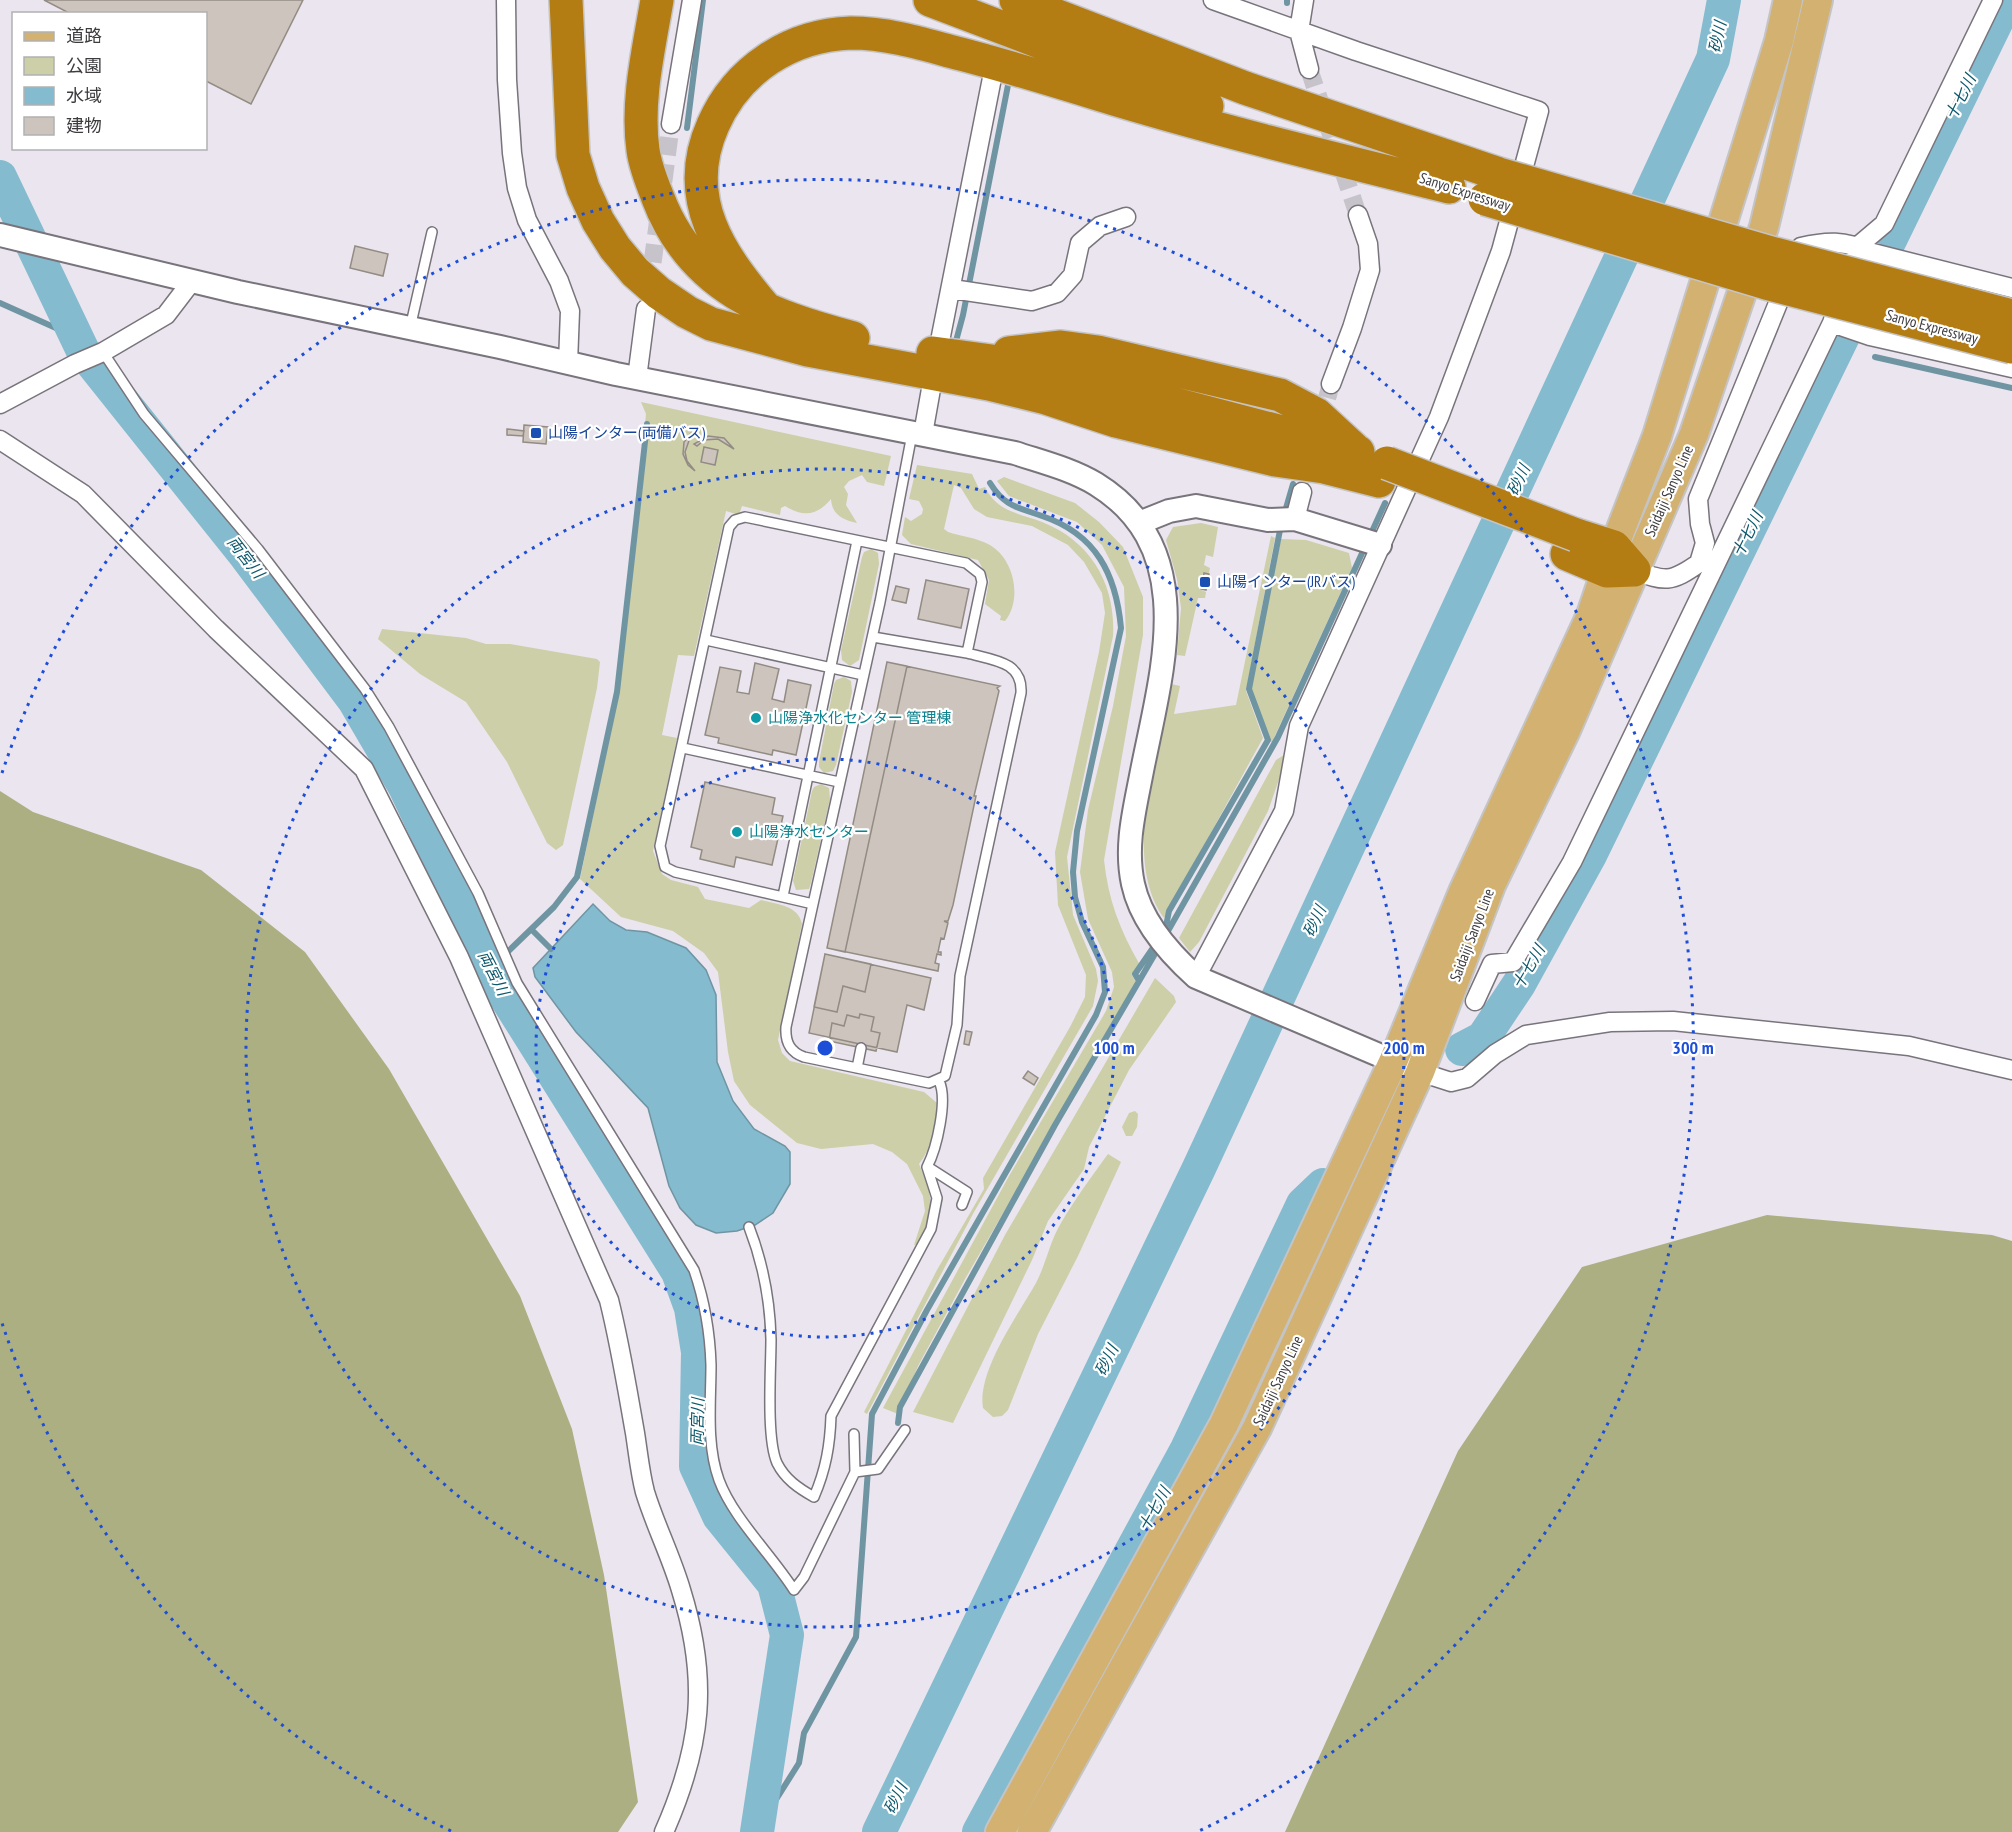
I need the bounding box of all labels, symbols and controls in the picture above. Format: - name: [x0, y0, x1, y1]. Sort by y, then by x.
- legend: [12, 12, 207, 150]
- water label: 砂川: [1704, 17, 1730, 55]
- text: 道路: [66, 24, 102, 47]
- text: 公園: [66, 54, 102, 77]
- water label: 十七川: [1940, 69, 1980, 123]
- text: 水域: [66, 84, 102, 107]
- text: 建物: [66, 114, 102, 137]
- street label: Sanyo Expressway: [1417, 168, 1513, 215]
- street label: Sanyo Expressway: [1884, 305, 1981, 348]
- place label: 山陽インター(両備バス): [548, 423, 705, 442]
- marker: 山陽インター(両備バス): [529, 426, 543, 440]
- street label: Saidaiji Sanyo Line: [1640, 442, 1697, 539]
- water label: 砂川: [1502, 459, 1535, 499]
- water label: 十七川: [1727, 506, 1767, 560]
- water label: 両宮川: [223, 532, 270, 584]
- place label: 山陽インター(JRバス): [1217, 572, 1355, 591]
- marker: 山陽インター(JRバス): [1198, 575, 1212, 589]
- place label: 山陽浄水化センター 管理棟: [768, 708, 951, 727]
- marker: 山陽浄水化センター 管理棟: [749, 711, 763, 725]
- place label: 山陽浄水センター: [749, 822, 869, 841]
- marker: 山陽浄水センター: [730, 825, 744, 839]
- street label: Saidaiji Sanyo Line: [1445, 886, 1498, 984]
- water label: 砂川: [1298, 900, 1331, 940]
- water label: 十七川: [1507, 939, 1550, 993]
- water label: 両宮川: [474, 947, 515, 1001]
- text: 100 m: [1093, 1036, 1135, 1059]
- text: 200 m: [1383, 1036, 1425, 1059]
- text: 300 m: [1672, 1036, 1714, 1059]
- centre of rings: [815, 1038, 835, 1058]
- street label: Saidaiji Sanyo Line: [1248, 1333, 1307, 1429]
- water label: 砂川: [1090, 1339, 1123, 1379]
- water label: 両宮川: [687, 1396, 707, 1446]
- water label: 十七川: [1134, 1481, 1175, 1535]
- water label: 砂川: [879, 1777, 912, 1817]

